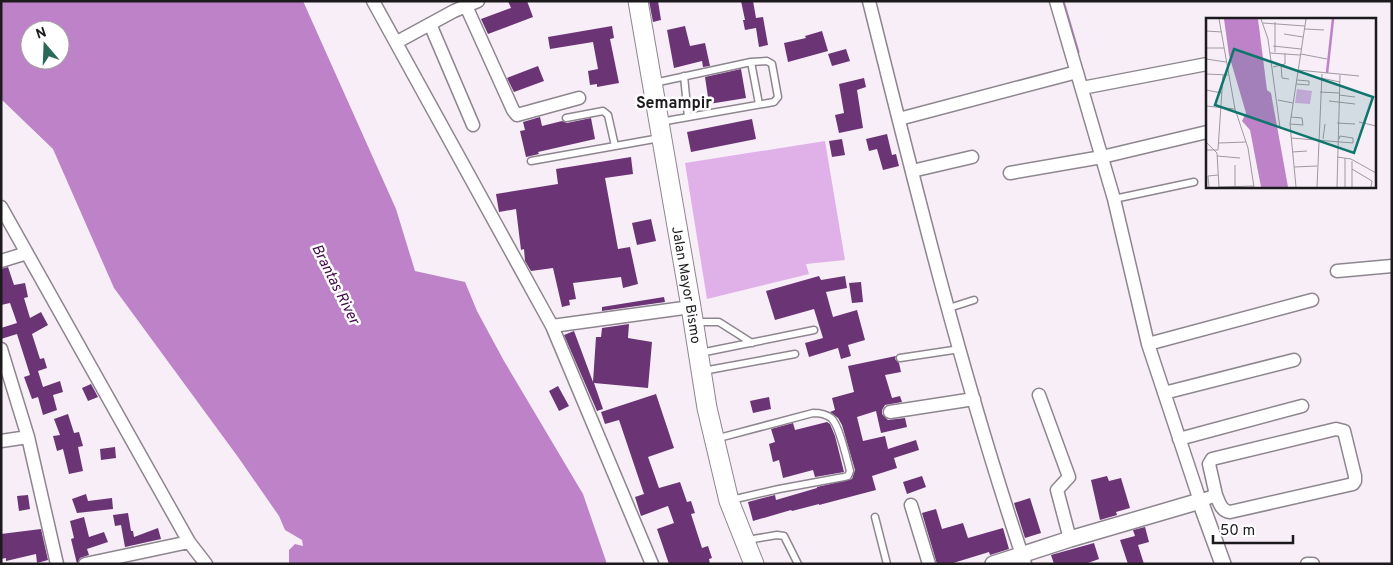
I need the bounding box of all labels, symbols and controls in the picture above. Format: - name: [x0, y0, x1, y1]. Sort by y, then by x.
- inset map: [1206, 18, 1376, 188]
- north arrow: [20, 20, 70, 70]
- text: N: [34, 24, 49, 44]
- district label: Semampir: [636, 94, 712, 114]
- street label: Jalan Mayor Bismo: [667, 225, 704, 345]
- water label: Brantas River: [306, 241, 364, 329]
- scale bar: [1213, 512, 1293, 544]
- text: 50 m: [1220, 522, 1255, 541]

